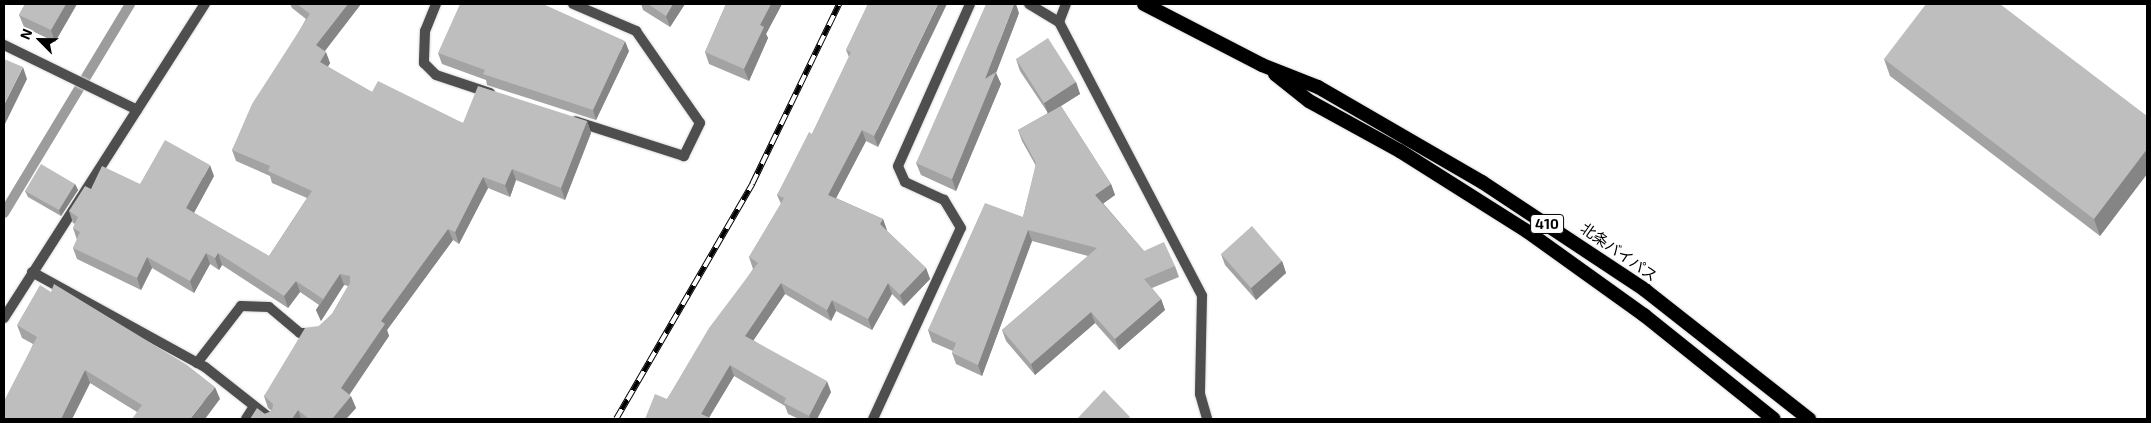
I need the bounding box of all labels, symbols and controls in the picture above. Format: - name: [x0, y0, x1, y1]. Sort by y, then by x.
- north arrow: [15, 15, 65, 65]
- text: N: [16, 26, 36, 42]
- road number: 410: [1530, 212, 1564, 235]
- street label: 北条バイパス: [1577, 219, 1661, 285]

